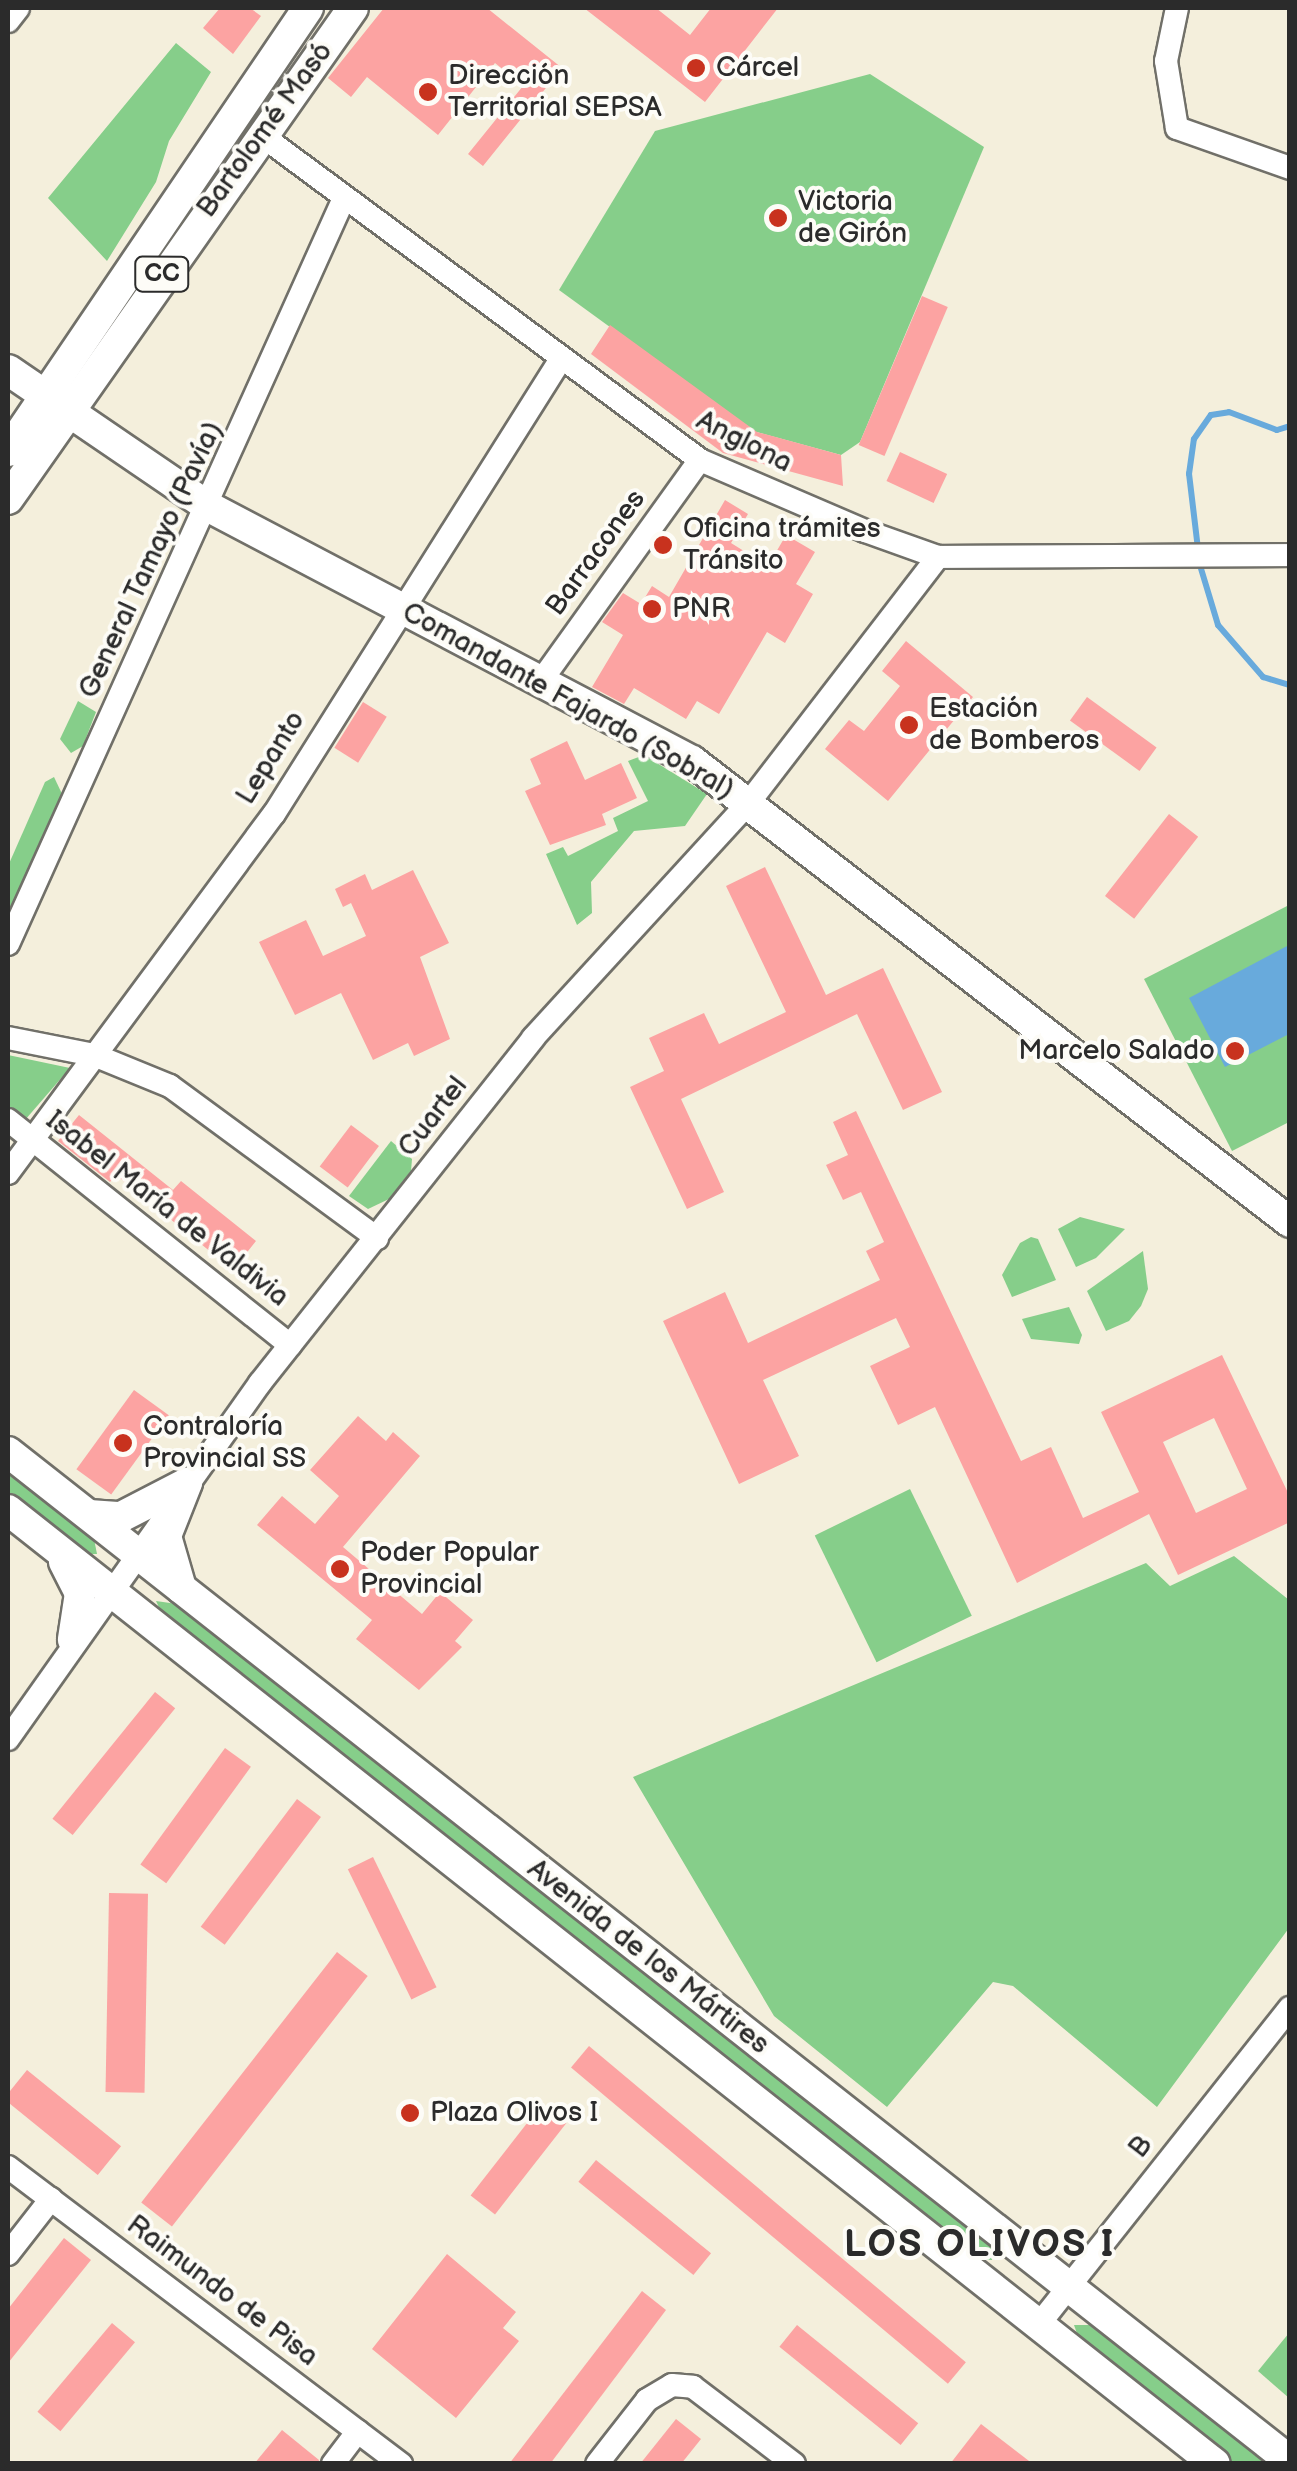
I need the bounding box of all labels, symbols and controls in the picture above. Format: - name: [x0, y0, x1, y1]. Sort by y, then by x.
- street label: Bartolomé Masó: [190, 36, 340, 224]
- place label: Cárcel: [716, 51, 799, 85]
- marker: Cárcel: [685, 57, 707, 79]
- place label: Dirección Territorial SEPSA: [448, 59, 662, 125]
- marker: Dirección Territorial SEPSA: [417, 81, 439, 103]
- place label: Victoria de Girón: [798, 185, 907, 251]
- marker: Victoria de Girón: [767, 207, 789, 229]
- road number: CC: [132, 254, 192, 294]
- street label: Anglona: [691, 404, 797, 480]
- street label: General Tamayo (Pavía): [72, 416, 230, 704]
- street label: Barracones: [539, 483, 653, 623]
- place label: Oficina trámites Tránsito: [683, 512, 881, 578]
- marker: Oficina trámites Tránsito: [652, 534, 674, 556]
- place label: PNR: [672, 592, 731, 626]
- street label: Comandante Fajardo (Sobral): [396, 596, 740, 806]
- marker: PNR: [641, 598, 663, 620]
- place label: Estación de Bomberos: [929, 692, 1099, 758]
- street label: Lepanto: [229, 705, 313, 811]
- marker: Estación de Bomberos: [898, 714, 920, 736]
- place label: Marcelo Salado: [1018, 1034, 1215, 1068]
- marker: Marcelo Salado: [1224, 1040, 1246, 1062]
- street label: Cuartel: [391, 1070, 475, 1164]
- street label: Isabel María de Valdivia: [39, 1104, 295, 1314]
- place label: Contraloría Provincial SS: [143, 1410, 307, 1476]
- marker: Contraloría Provincial SS: [112, 1432, 134, 1454]
- place label: Poder Popular Provincial: [360, 1536, 539, 1602]
- marker: Poder Popular Provincial: [329, 1558, 351, 1580]
- street label: Avenida de los Mártires: [521, 1852, 775, 2062]
- place label: Plaza Olivos I: [430, 2096, 598, 2130]
- marker: Plaza Olivos I: [399, 2102, 421, 2124]
- street label: B: [1122, 2129, 1160, 2165]
- street label: Raimundo de Pisa: [120, 2208, 324, 2374]
- district label: LOS OLIVOS I: [844, 2222, 1116, 2268]

